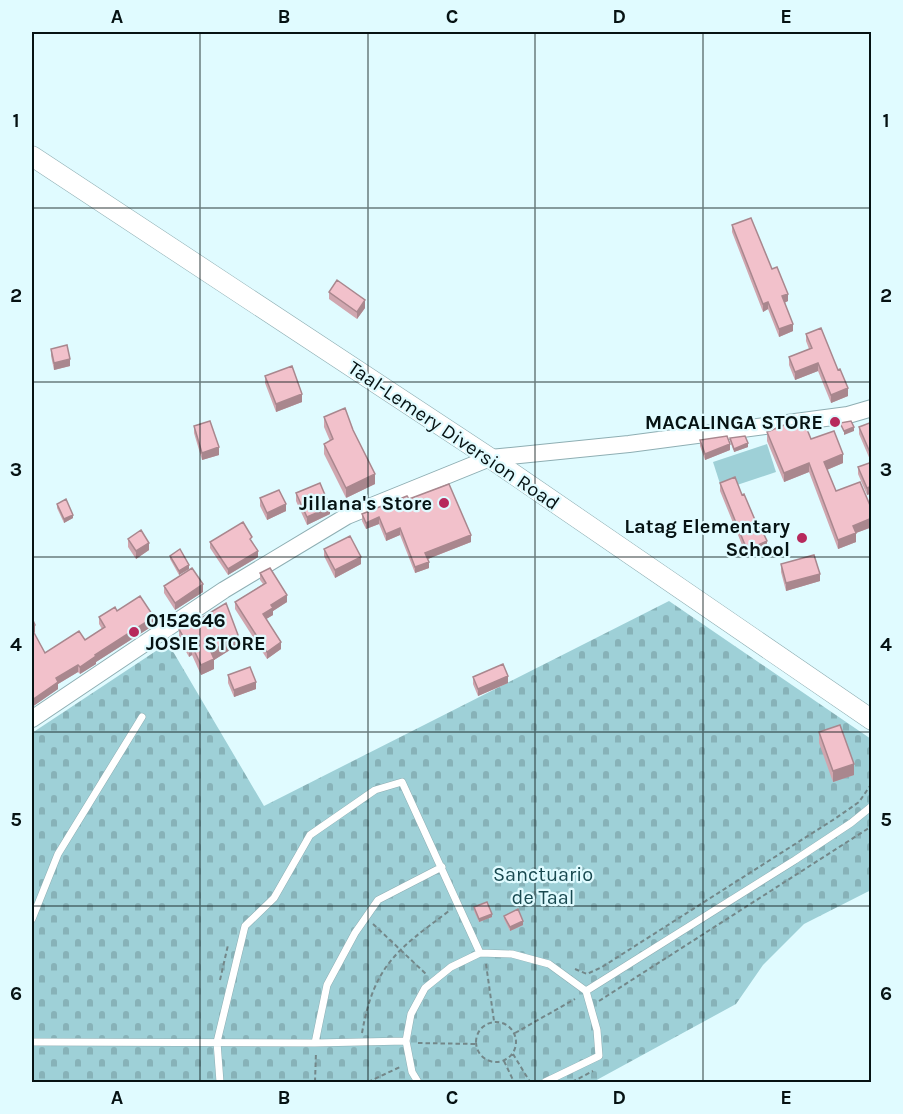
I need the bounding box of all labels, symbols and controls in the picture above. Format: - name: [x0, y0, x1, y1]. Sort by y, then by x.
- text: A: [111, 5, 124, 28]
- text: B: [278, 5, 290, 28]
- text: C: [446, 5, 458, 28]
- text: D: [612, 5, 626, 28]
- text: E: [780, 5, 792, 28]
- text: 1: [12, 109, 20, 132]
- text: 1: [882, 109, 890, 132]
- text: 2: [10, 284, 22, 307]
- text: 2: [880, 284, 892, 307]
- street label: Taal-Lemery Diversion Road: [344, 356, 564, 515]
- place label: MACALINGA STORE: [645, 411, 823, 434]
- marker: MACALINGA STORE: [828, 415, 842, 429]
- text: 3: [10, 458, 22, 481]
- text: 3: [880, 458, 892, 481]
- place label: Jillana's Store: [299, 492, 432, 515]
- marker: Jillana's Store: [437, 496, 451, 510]
- place label: Latag Elementary School: [624, 515, 790, 561]
- marker: Latag Elementary School: [795, 531, 809, 545]
- place label: 0152646 JOSIE STORE: [146, 609, 266, 655]
- marker: 0152646 JOSIE STORE: [127, 625, 141, 639]
- text: 4: [10, 633, 22, 656]
- text: 4: [880, 633, 892, 656]
- text: 5: [10, 808, 22, 831]
- text: 5: [880, 808, 892, 831]
- park label: Sanctuario de Taal: [493, 863, 593, 909]
- text: 6: [10, 982, 22, 1005]
- text: 6: [880, 982, 892, 1005]
- text: A: [111, 1086, 124, 1109]
- text: B: [278, 1086, 290, 1109]
- text: C: [446, 1086, 458, 1109]
- text: D: [612, 1086, 626, 1109]
- text: E: [780, 1086, 792, 1109]

